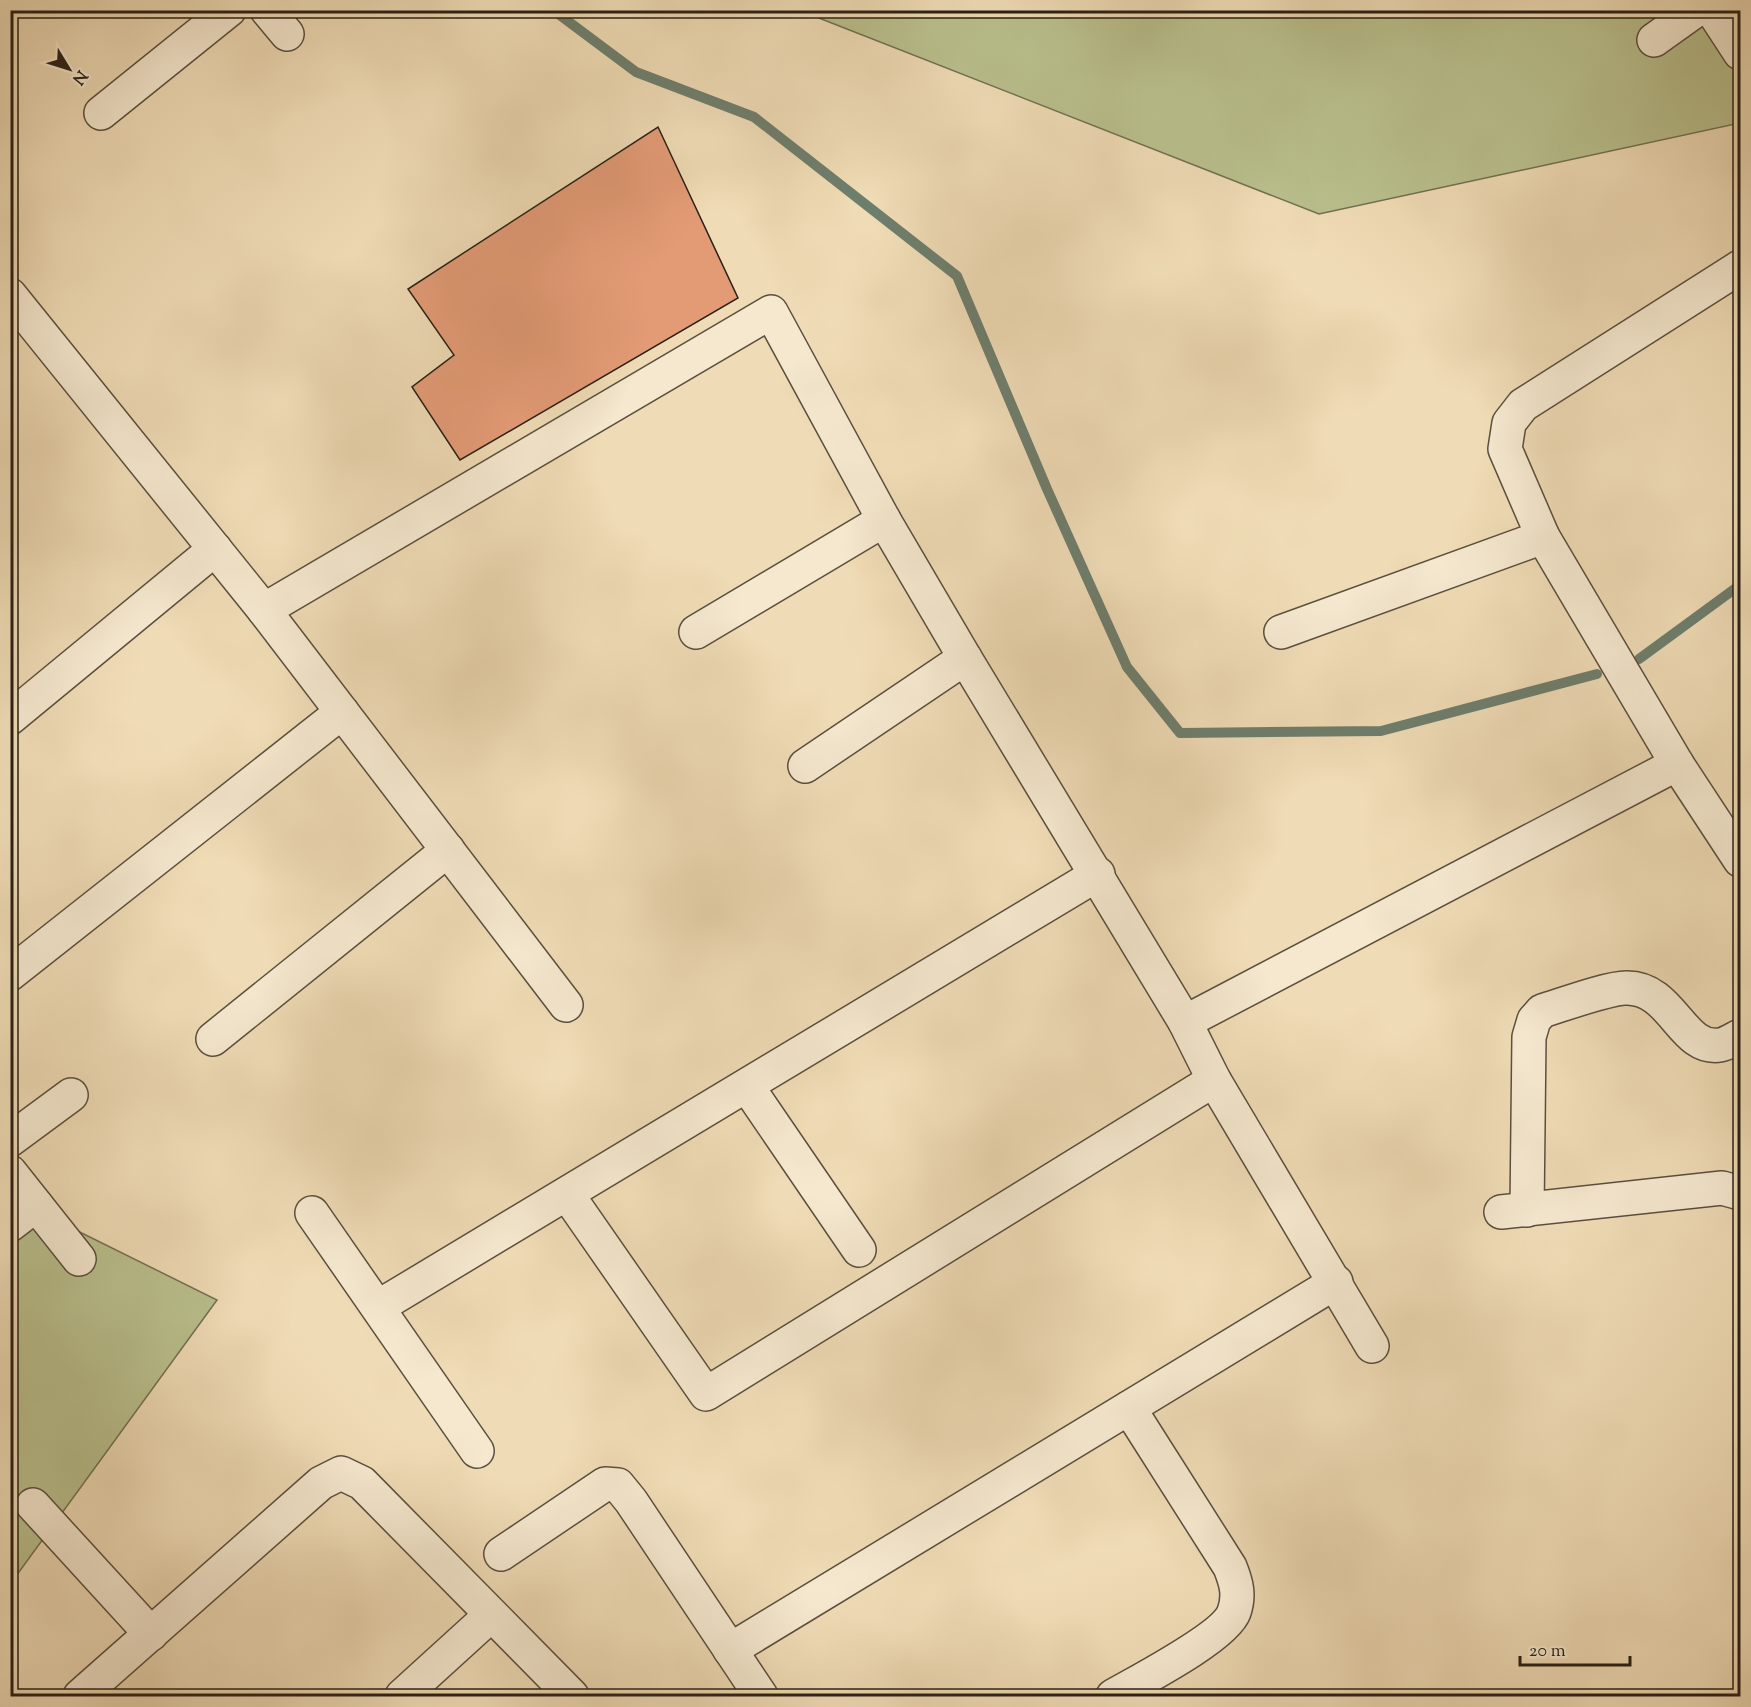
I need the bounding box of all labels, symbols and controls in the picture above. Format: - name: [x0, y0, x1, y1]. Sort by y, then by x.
- north arrow: [39, 39, 99, 99]
- text: N: [66, 65, 92, 89]
- scale bar: [1520, 1629, 1630, 1667]
- text: 20 m: [1529, 1639, 1566, 1665]

